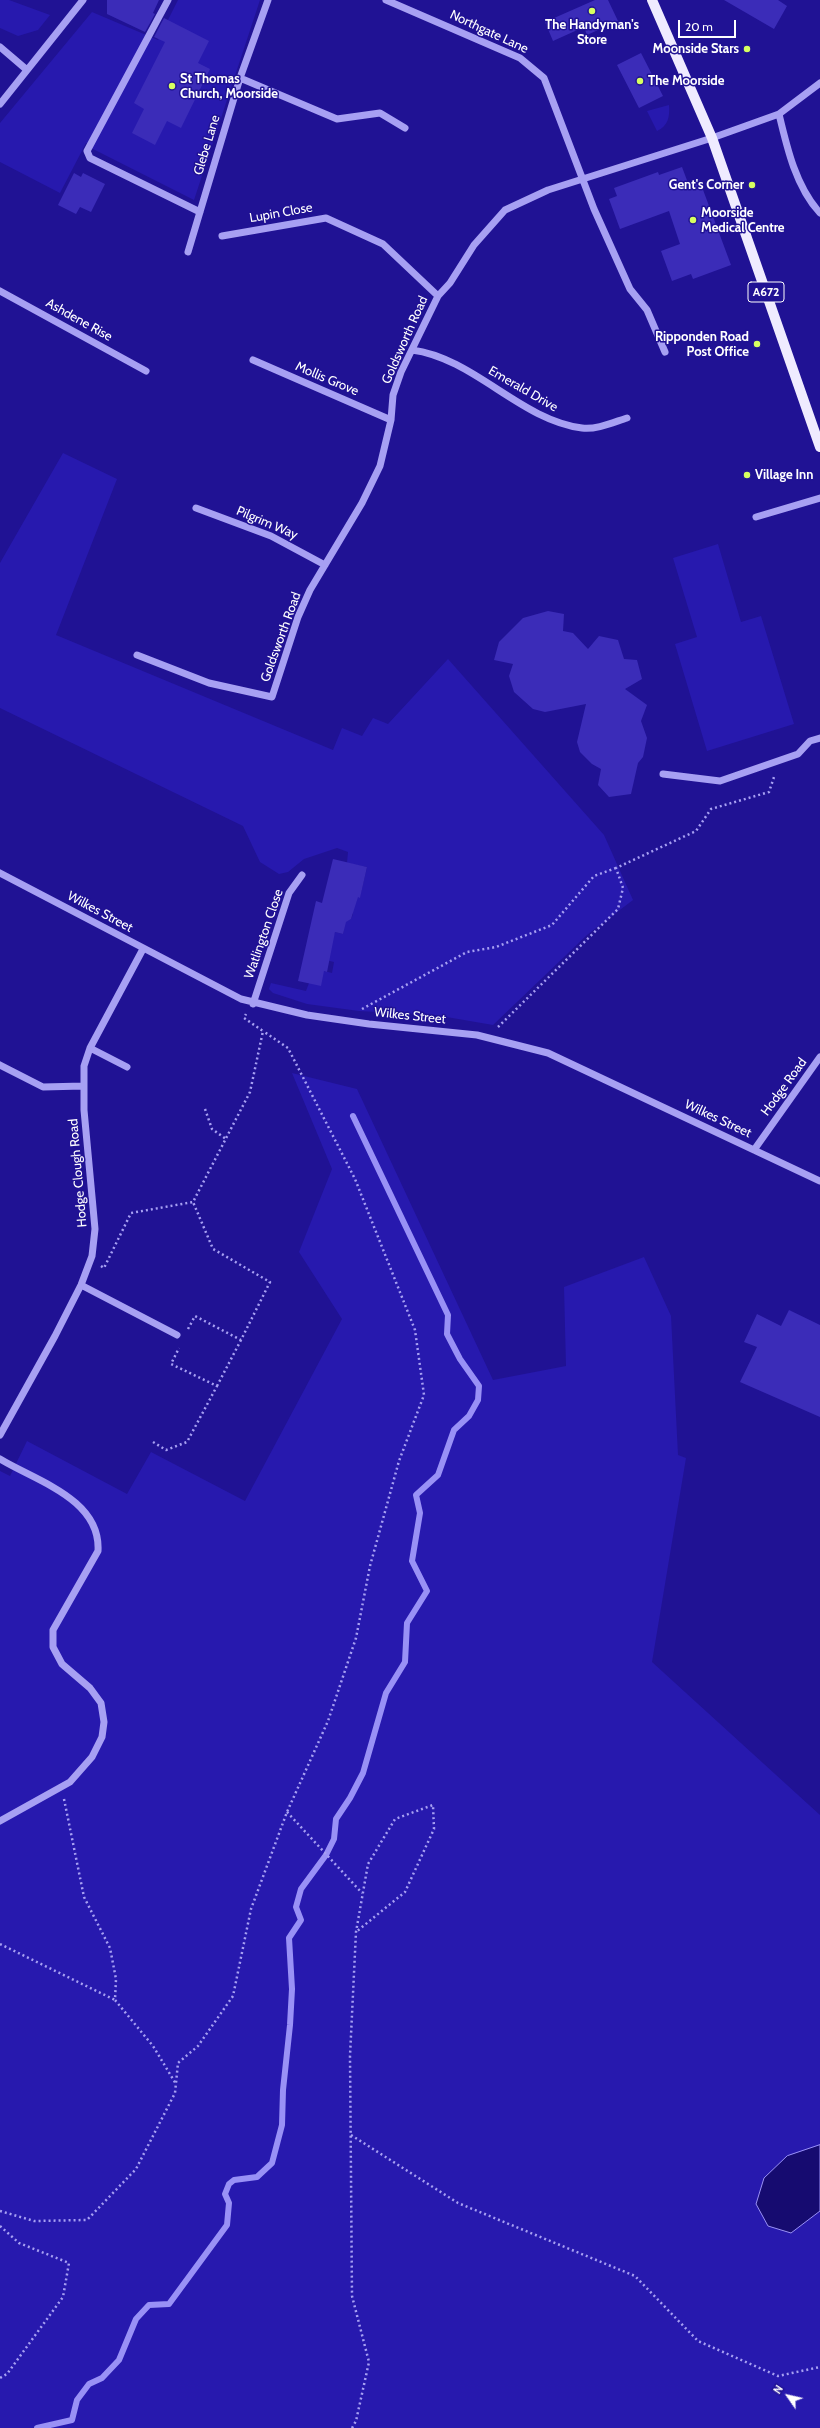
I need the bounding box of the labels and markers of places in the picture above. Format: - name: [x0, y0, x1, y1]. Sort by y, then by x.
- marker: The Handyman's Store: [587, 6, 597, 16]
- place label: The Handyman's Store: [545, 17, 639, 48]
- place label: Moonside Stars: [653, 41, 739, 57]
- marker: Moonside Stars: [742, 44, 752, 54]
- place label: St Thomas Church, Moorside: [180, 71, 278, 102]
- place label: The Moorside: [648, 73, 724, 89]
- marker: The Moorside: [635, 76, 645, 86]
- marker: St Thomas Church, Moorside: [167, 81, 177, 91]
- place label: Gent's Corner: [669, 177, 744, 193]
- marker: Gent's Corner: [747, 180, 757, 190]
- place label: Moorside Medical Centre: [701, 205, 785, 236]
- marker: Moorside Medical Centre: [688, 215, 698, 225]
- place label: Ripponden Road Post Office: [655, 329, 749, 360]
- marker: Ripponden Road Post Office: [752, 339, 762, 349]
- place label: Village Inn: [755, 467, 813, 483]
- marker: Village Inn: [742, 470, 752, 480]

